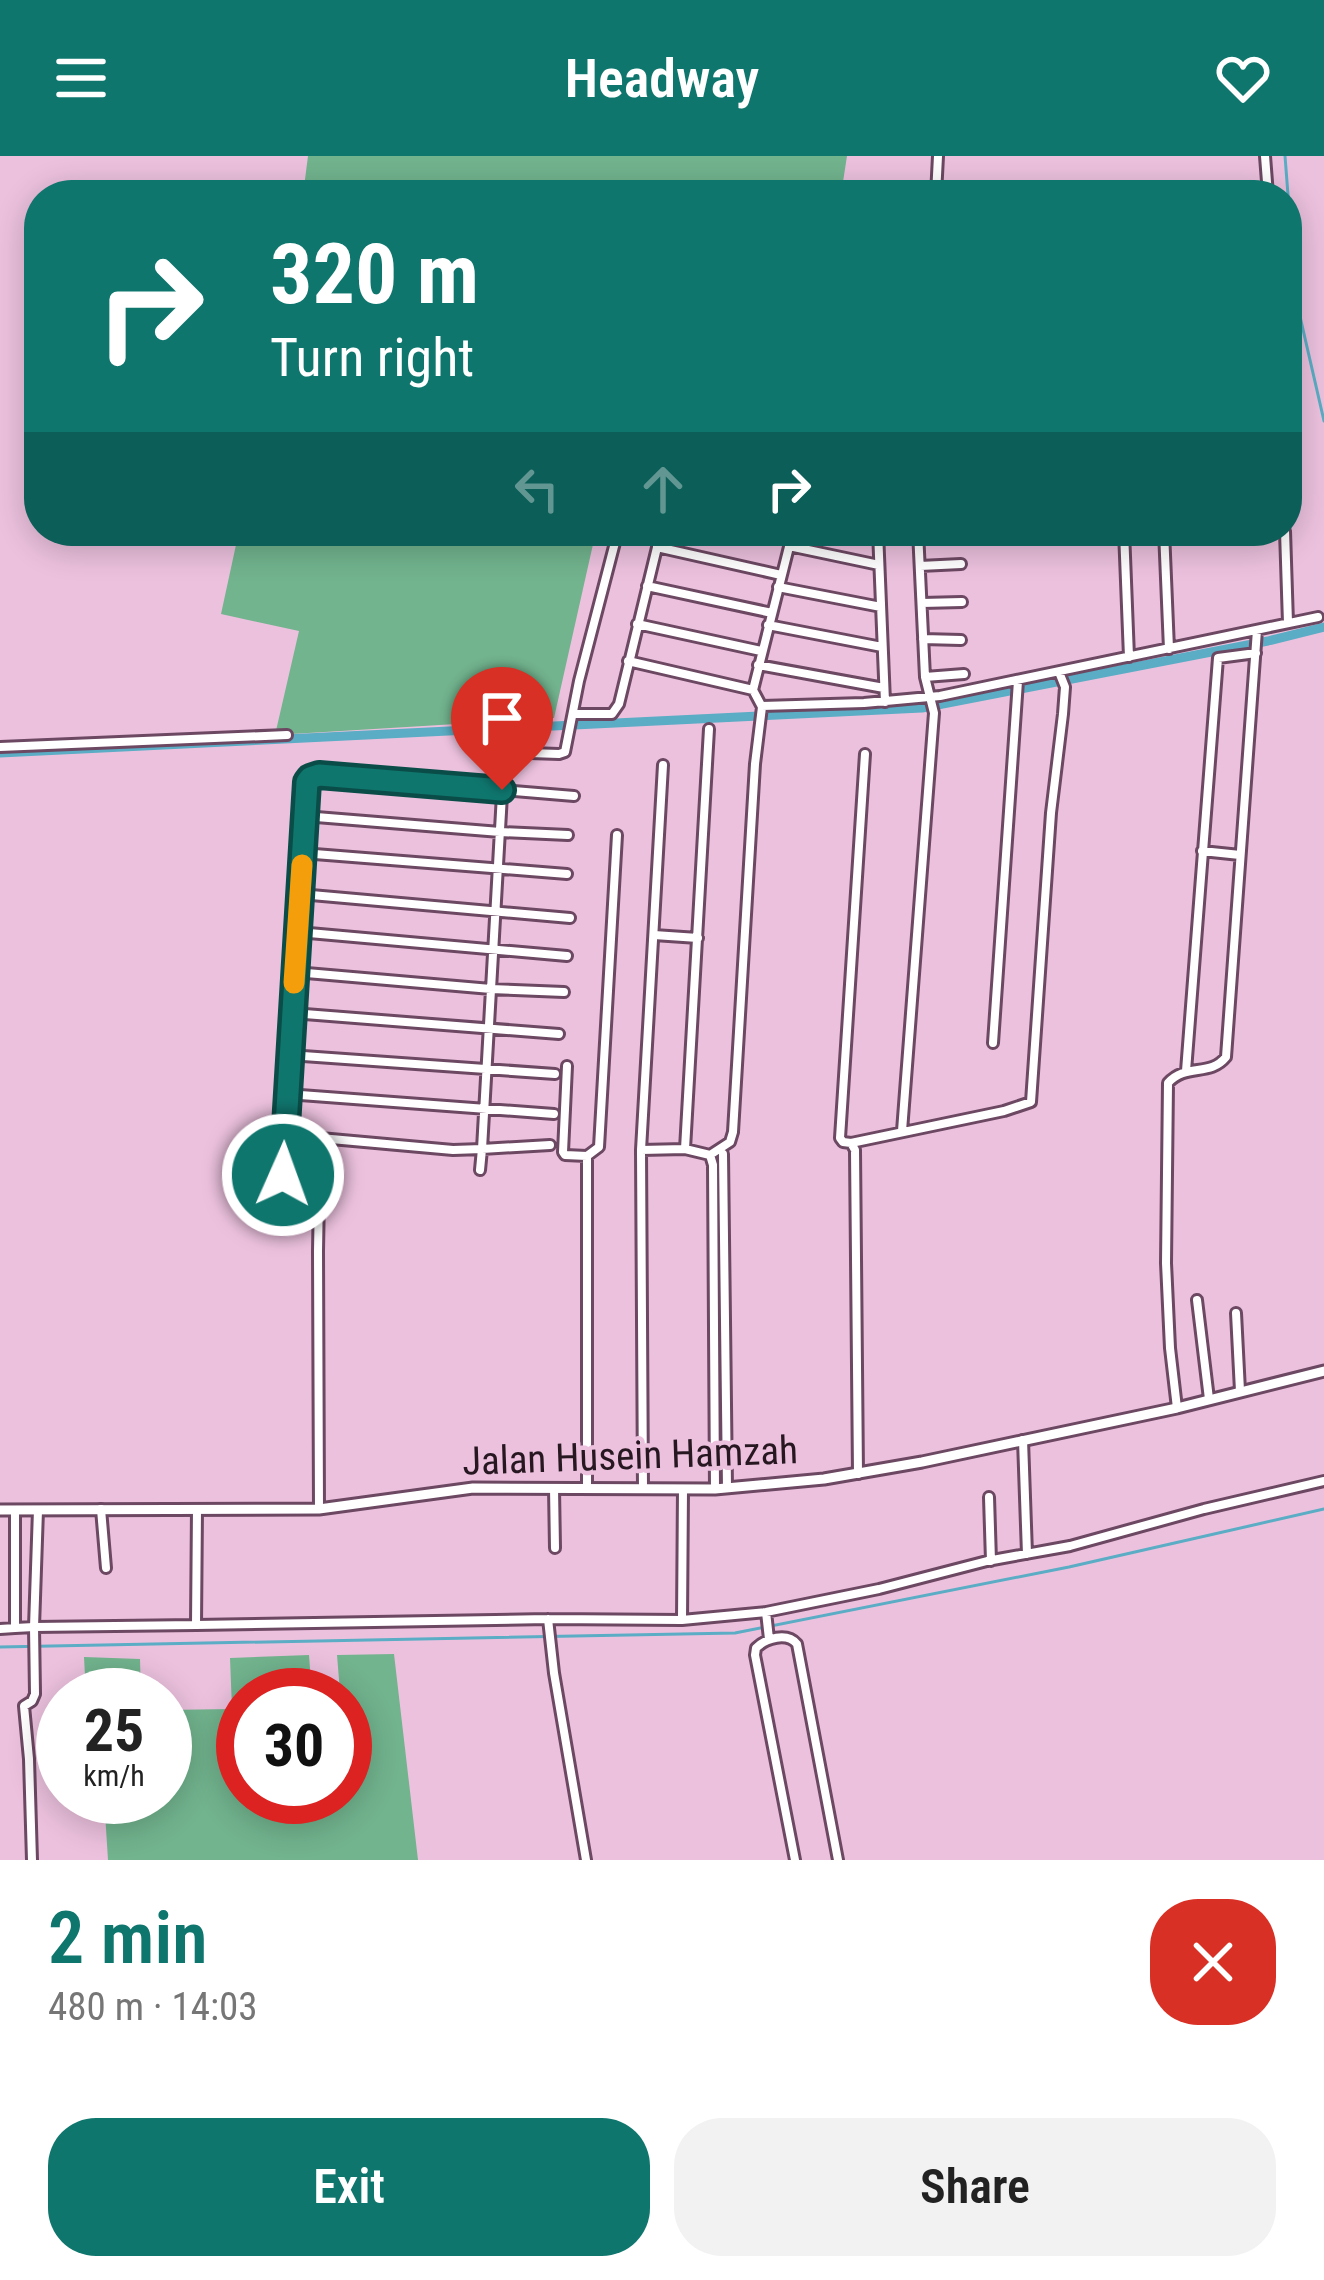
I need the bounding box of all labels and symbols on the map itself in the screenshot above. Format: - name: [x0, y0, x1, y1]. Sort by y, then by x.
- pin: [451, 667, 553, 790]
- position arrow: [220, 1112, 346, 1238]
- street label: Jalan Husein Hamzah: [461, 1427, 799, 1485]
- speed limit sign: 30: [216, 1668, 372, 1824]

